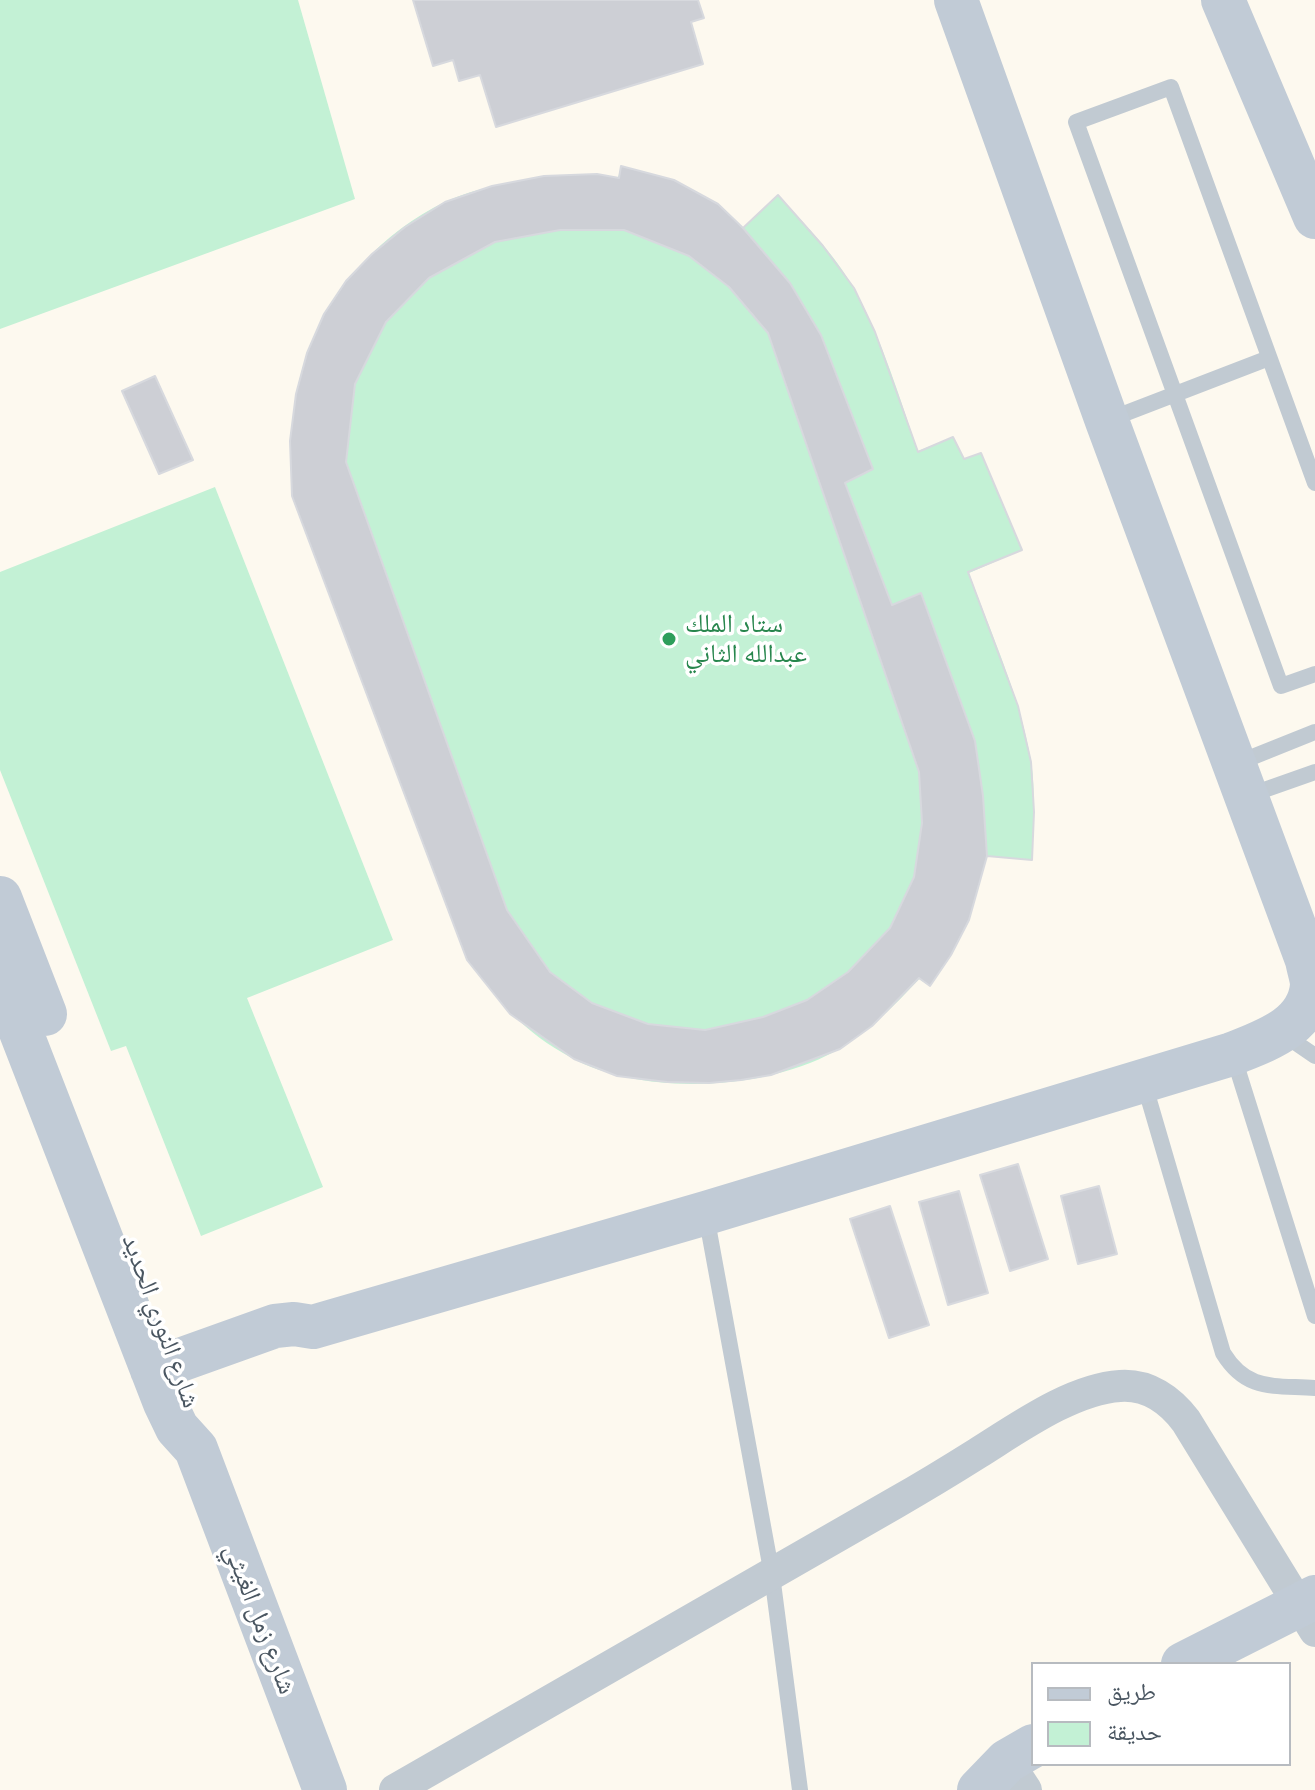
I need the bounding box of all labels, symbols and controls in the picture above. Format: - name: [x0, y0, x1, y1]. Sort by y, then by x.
- place label: ستاد الملك عبدالله الثاني: [685, 608, 807, 670]
- marker: ستاد الملك عبدالله الثاني: [660, 630, 678, 648]
- street label: شارع النوري الحديد: [115, 1230, 207, 1412]
- street label: شارع زمل الغيثي: [217, 1539, 303, 1699]
- legend: [1031, 1662, 1291, 1766]
- text: طريق: [1107, 1677, 1156, 1705]
- text: حديقة: [1107, 1717, 1162, 1745]

